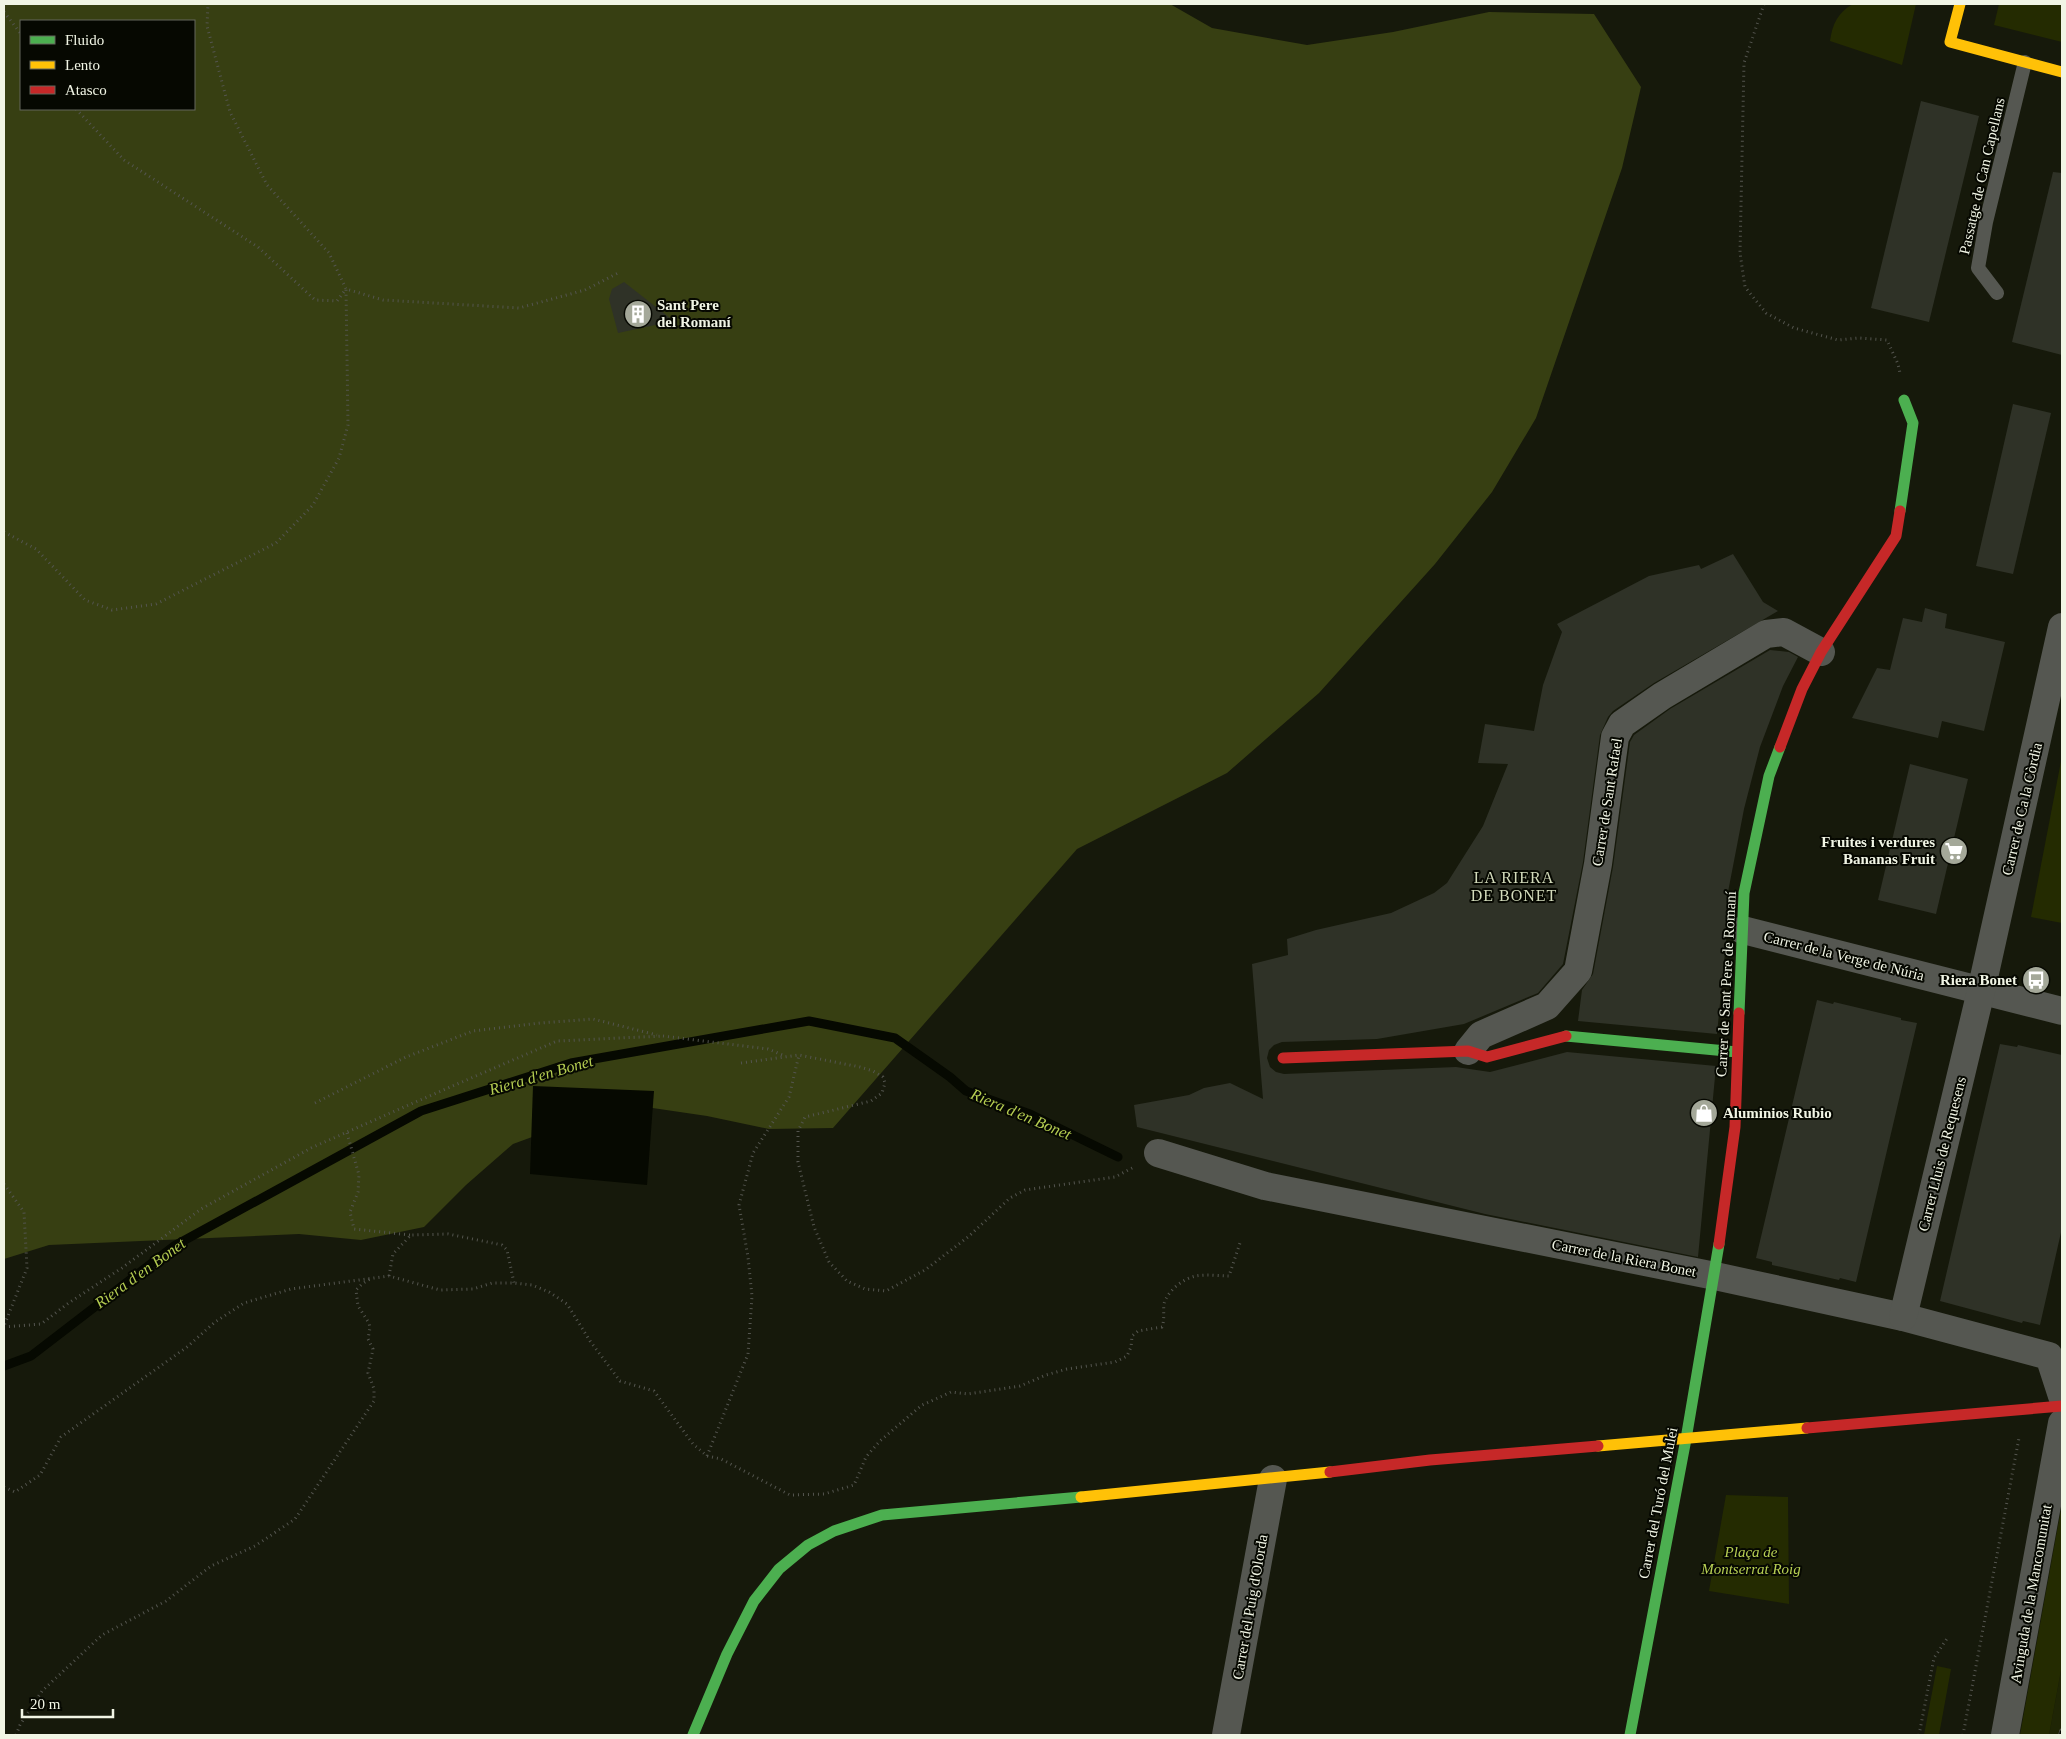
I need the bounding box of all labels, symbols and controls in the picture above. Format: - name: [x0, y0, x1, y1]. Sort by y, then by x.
- legend: [20, 20, 195, 110]
- text: Fluido: [65, 32, 104, 48]
- text: Lento: [65, 57, 100, 73]
- text: Atasco: [65, 82, 107, 98]
- street label: Passatge de Can Capellans: [1956, 96, 2008, 256]
- place label: Sant Pere del Romaní: [657, 297, 732, 330]
- building icon: Sant Pere del Romaní: [623, 299, 653, 329]
- street label: Carrer de Sant Rafael: [1589, 737, 1625, 867]
- street label: Carrer de Ca la Còrdia: [1999, 741, 2045, 877]
- place label: Fruites i verdures Bananas Fruit: [1821, 834, 1935, 867]
- supermarket icon: Fruites i verdures Bananas Fruit: [1939, 836, 1969, 866]
- district label: LA RIERA DE BONET: [1471, 869, 1557, 904]
- street label: Carrer de Sant Pere de Romaní: [1713, 891, 1739, 1077]
- street label: Carrer de la Verge de Núria: [1762, 928, 1926, 984]
- bus stop icon: Riera Bonet: [2021, 965, 2051, 995]
- place label: Riera Bonet: [1940, 972, 2017, 988]
- water label: Riera d'en Bonet: [486, 1052, 595, 1098]
- street label: Carrer Lluis de Requesens: [1915, 1075, 1969, 1233]
- water label: Riera d'en Bonet: [967, 1085, 1074, 1143]
- shop icon: Aluminios Rubio: [1689, 1098, 1719, 1128]
- place label: Aluminios Rubio: [1723, 1105, 1832, 1121]
- water label: Riera d'en Bonet: [91, 1234, 189, 1312]
- street label: Carrer de la Riera Bonet: [1551, 1236, 1698, 1280]
- street label: Carrer del Turó del Mulei: [1635, 1426, 1681, 1580]
- street label: Avinguda de la Mancomunitat: [2007, 1502, 2055, 1685]
- street label: Carrer del Puig d'Olorda: [1229, 1533, 1271, 1681]
- park label: Plaça de Montserrat Roig: [1700, 1544, 1801, 1577]
- scale bar: [22, 1686, 114, 1718]
- text: 20 m: [30, 1696, 61, 1712]

